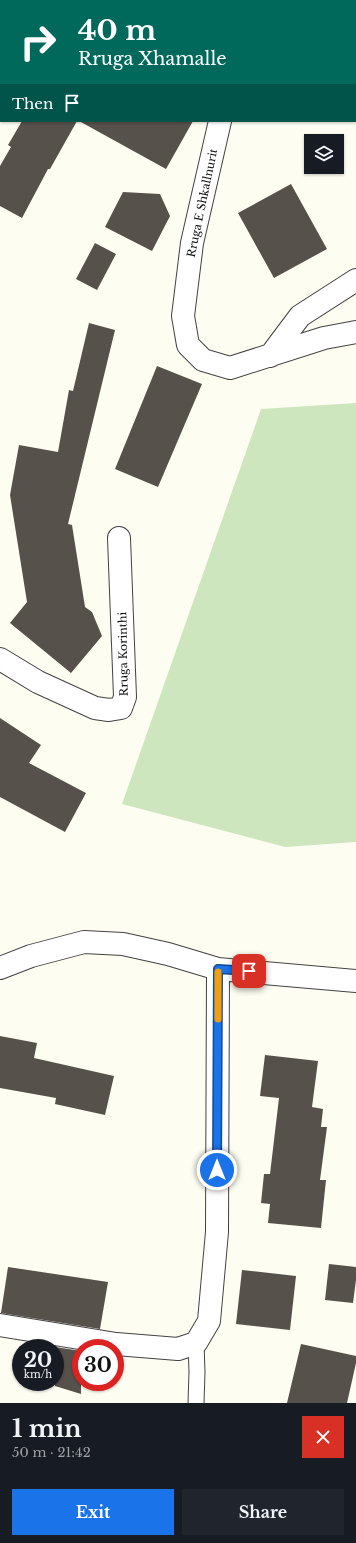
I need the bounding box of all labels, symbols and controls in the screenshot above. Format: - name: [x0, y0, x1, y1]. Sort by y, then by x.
- text: 40 m: [78, 13, 156, 48]
- icon: right: [12, 16, 64, 68]
- text: Rruga Xhamalle: [78, 48, 227, 70]
- icon: arrive: [61, 92, 83, 114]
- text: Then: [12, 94, 53, 113]
- map controls: [304, 134, 344, 174]
- button: layers: [304, 134, 344, 174]
- street label: Rruga E Shkallnurit: [184, 146, 221, 259]
- street label: Rruga Korinthi: [115, 611, 131, 696]
- pin: [232, 954, 266, 988]
- icon: arrive: [238, 960, 260, 982]
- position arrow: [196, 1149, 238, 1191]
- speed limit sign: 30: [72, 1339, 124, 1391]
- text: 20: [24, 1348, 52, 1372]
- text: km/h: [24, 1368, 52, 1381]
- text: 1 min: [12, 1414, 82, 1443]
- button: close: [302, 1416, 344, 1458]
- text: 50 m · 21:42: [12, 1444, 91, 1461]
- button: Exit: [12, 1489, 174, 1535]
- button: Share: [182, 1489, 344, 1535]

